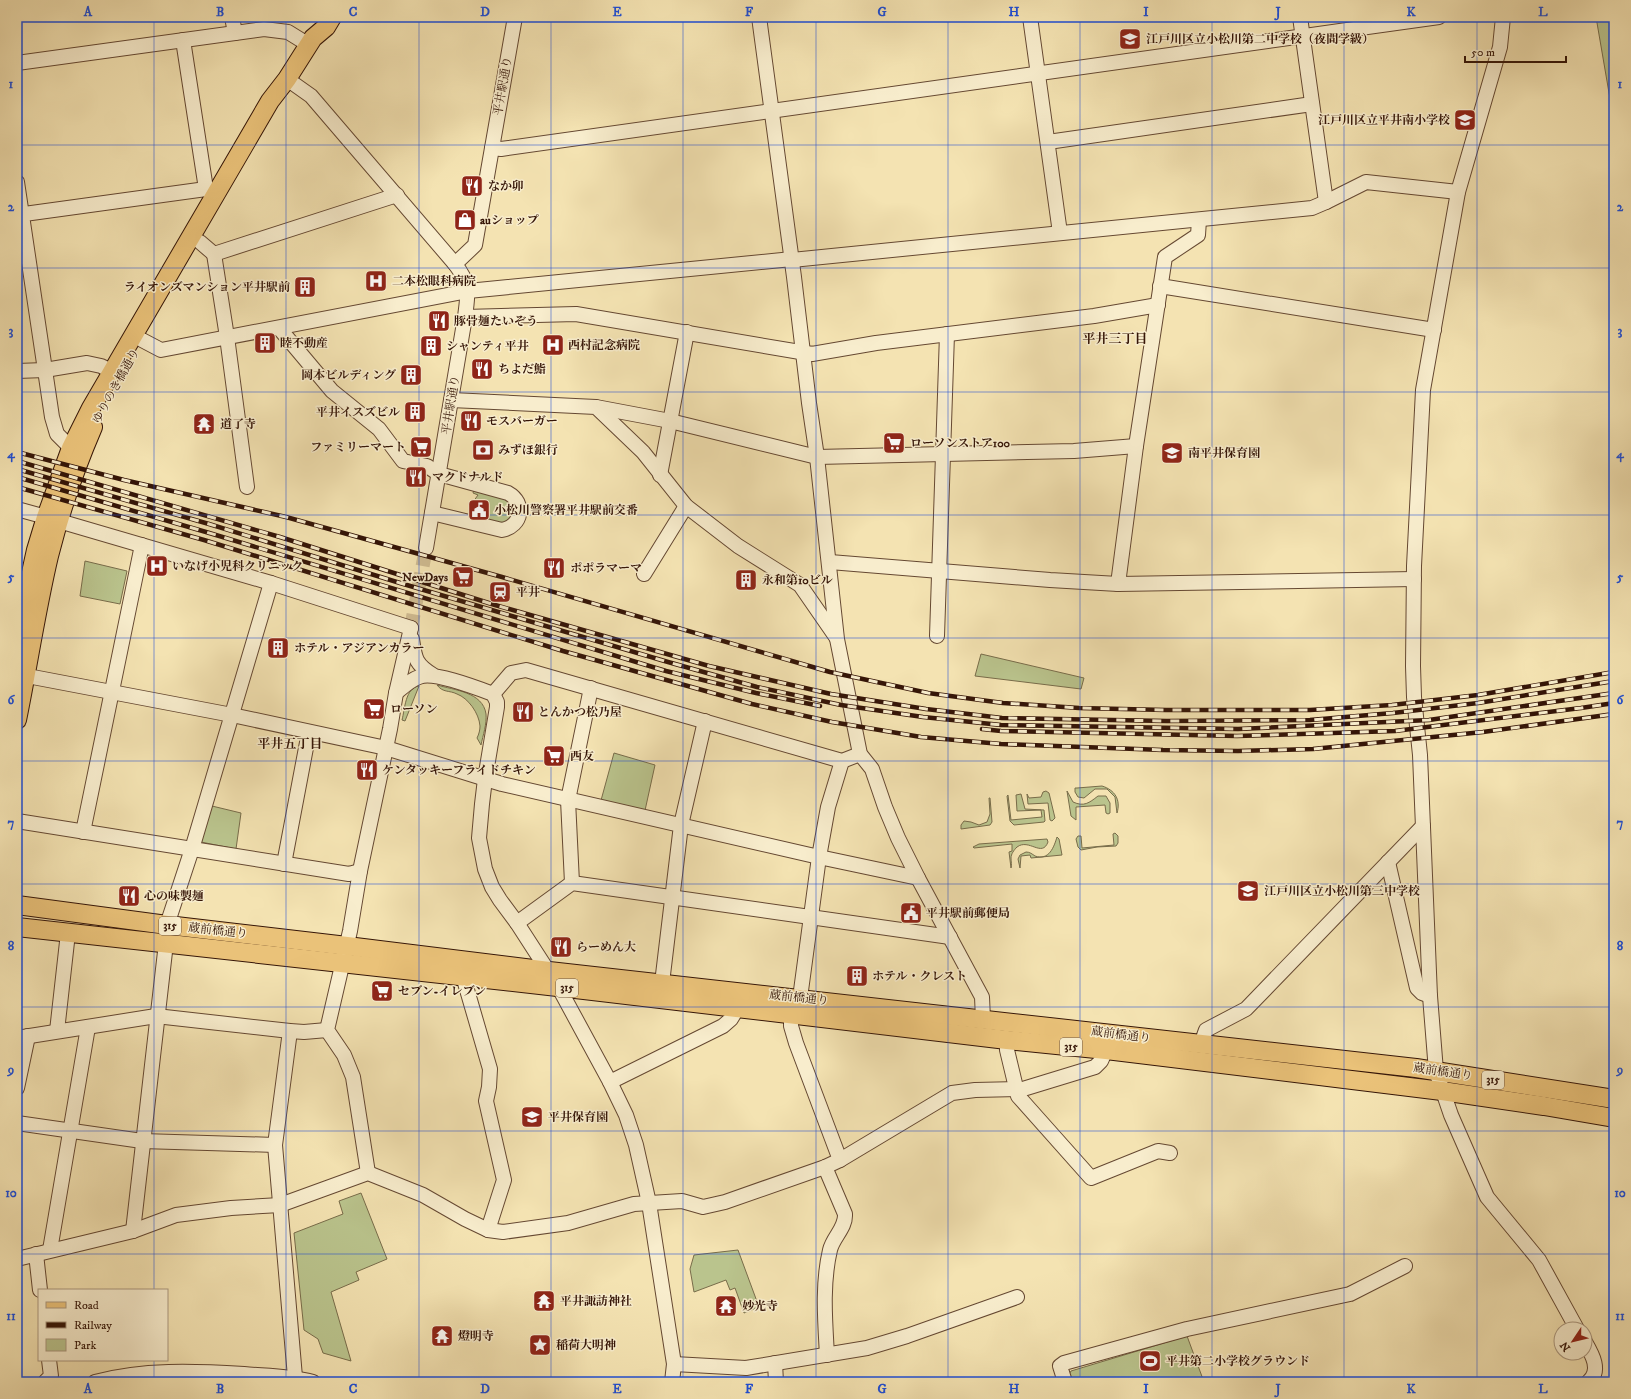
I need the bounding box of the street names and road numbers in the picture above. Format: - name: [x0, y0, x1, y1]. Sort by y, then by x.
- street label: 平井駅通り: [490, 55, 516, 117]
- street label: ゆりのき橋通り: [89, 346, 143, 426]
- street label: 平井駅通り: [439, 374, 463, 436]
- road number: 315: [159, 917, 181, 935]
- street label: 蔵前橋通り: [187, 920, 249, 942]
- road number: 315: [556, 979, 578, 997]
- street label: 蔵前橋通り: [768, 987, 830, 1009]
- street label: 蔵前橋通り: [1090, 1024, 1152, 1046]
- road number: 315: [1060, 1038, 1082, 1056]
- street label: 蔵前橋通り: [1412, 1060, 1474, 1084]
- road number: 315: [1482, 1071, 1504, 1089]

